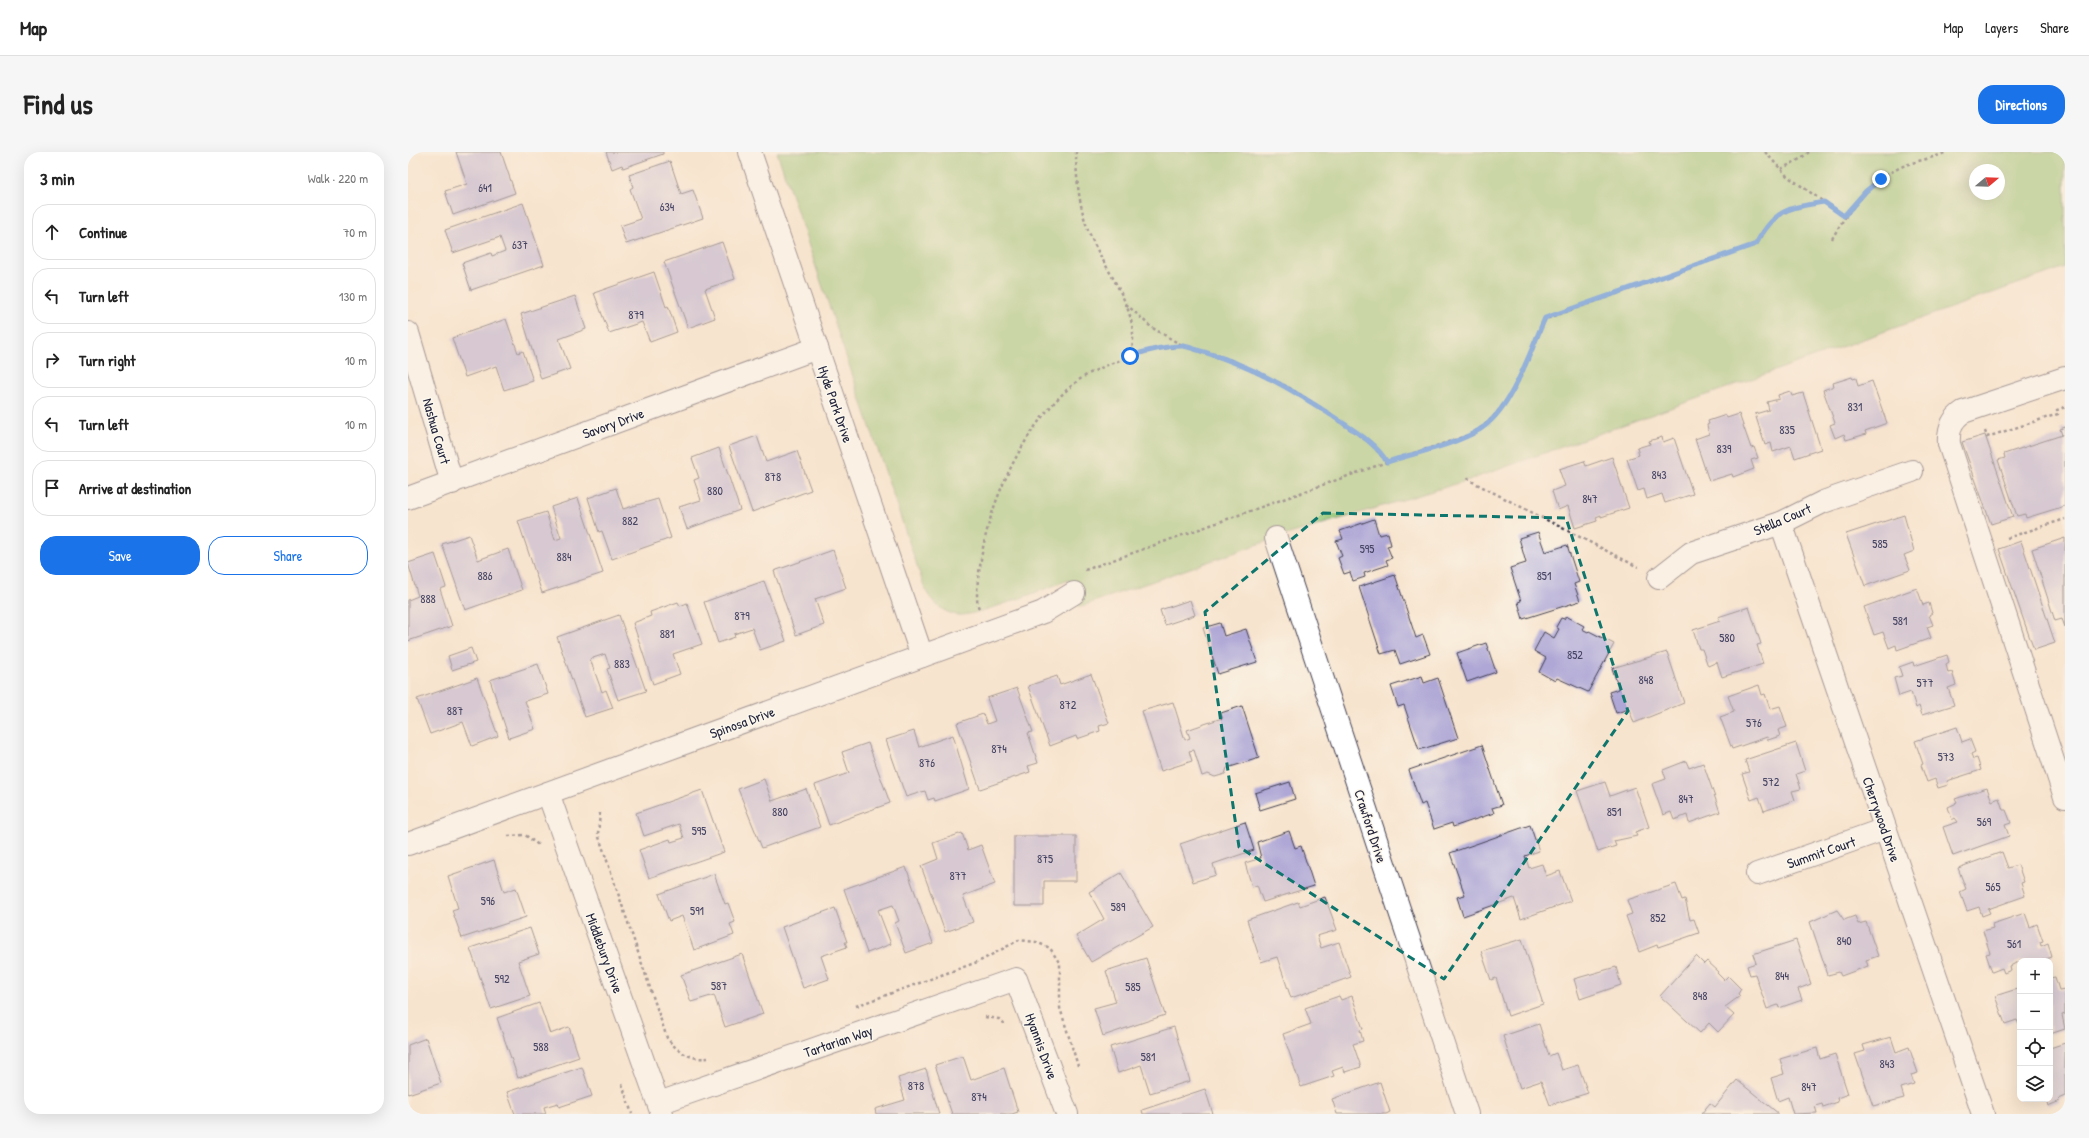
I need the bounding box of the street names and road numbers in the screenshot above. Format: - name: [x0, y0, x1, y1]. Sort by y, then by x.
- street label: Hyde Park Drive: [813, 363, 858, 446]
- street label: Nashua Court: [419, 396, 456, 466]
- street label: Savory Drive: [580, 403, 647, 444]
- street label: Stella Court: [1750, 498, 1814, 540]
- street label: Spinosa Drive: [707, 701, 778, 743]
- street label: Cherrywood Drive: [1858, 774, 1906, 865]
- street label: Crawford Drive: [1350, 787, 1392, 866]
- street label: Summit Court: [1784, 831, 1858, 873]
- street label: Middlebury Drive: [581, 910, 628, 996]
- street label: Hyannis Drive: [1020, 1010, 1063, 1082]
- street label: Tartarian Way: [801, 1020, 875, 1063]

